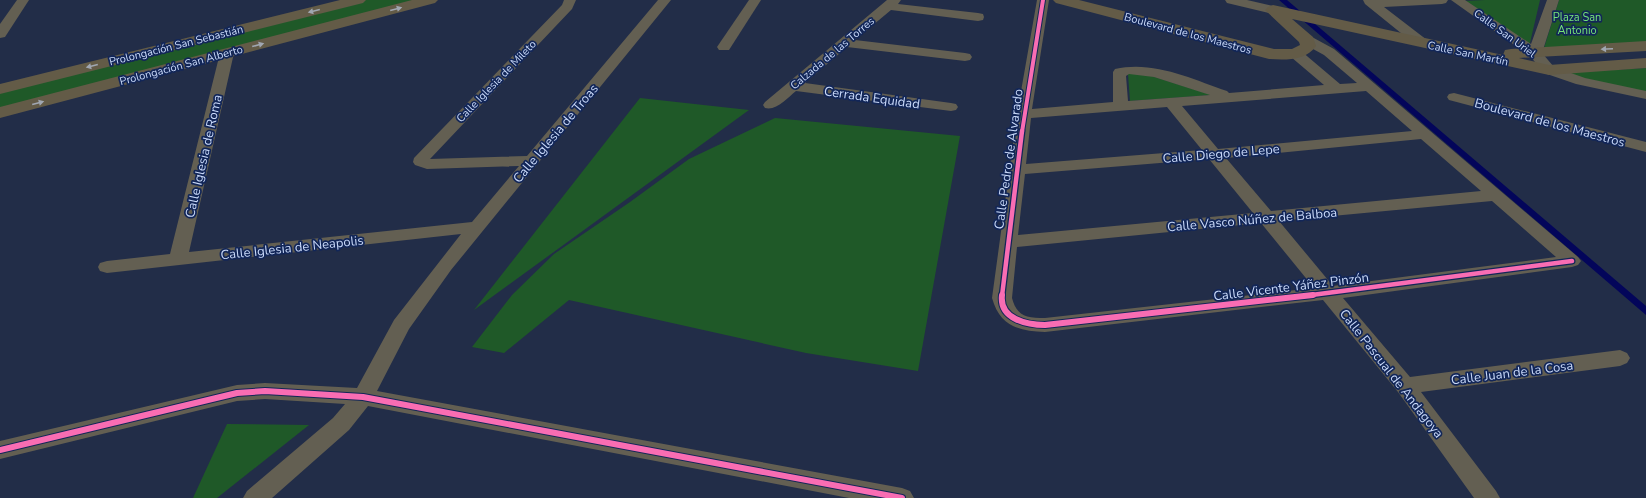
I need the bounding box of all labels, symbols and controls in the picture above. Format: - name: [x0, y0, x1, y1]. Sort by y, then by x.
- one-way arrow: [390, 6, 402, 12]
- street label: Calle San Uriel: [1471, 6, 1539, 61]
- one-way arrow: [307, 8, 319, 14]
- street label: Boulevard de los Maestros: [1123, 9, 1253, 58]
- park label: Plaza San Antonio: [1553, 10, 1601, 38]
- street label: Calzada de las Torres: [787, 14, 878, 93]
- street label: Prolongación San Sebastián: [107, 22, 245, 69]
- street label: Calle Iglesia de Mileto: [453, 37, 540, 126]
- street label: Calle San Martín: [1426, 38, 1510, 69]
- street label: Prolongación San Alberto: [118, 42, 244, 89]
- one-way arrow: [252, 42, 264, 48]
- one-way arrow: [1601, 45, 1613, 52]
- one-way arrow: [86, 63, 98, 69]
- street label: Calle Iglesia de Troas: [509, 80, 603, 187]
- street label: Cerrada Equidad: [823, 82, 921, 114]
- street label: Calle Pedro de Alvarado: [990, 88, 1028, 231]
- street label: Calle Iglesia de Roma: [181, 93, 227, 220]
- street label: Boulevard de los Maestros: [1473, 94, 1627, 152]
- one-way arrow: [31, 99, 44, 105]
- street label: Calle Diego de Lepe: [1162, 140, 1280, 168]
- street label: Calle Vasco Núñez de Balboa: [1166, 204, 1338, 236]
- street label: Calle Iglesia de Neapolis: [220, 232, 364, 264]
- street label: Calle Vicente Yáñez Pinzón: [1212, 269, 1370, 305]
- street label: Calle Pascual de Andagoya: [1335, 305, 1447, 442]
- street label: Calle Juan de la Cosa: [1450, 357, 1574, 389]

